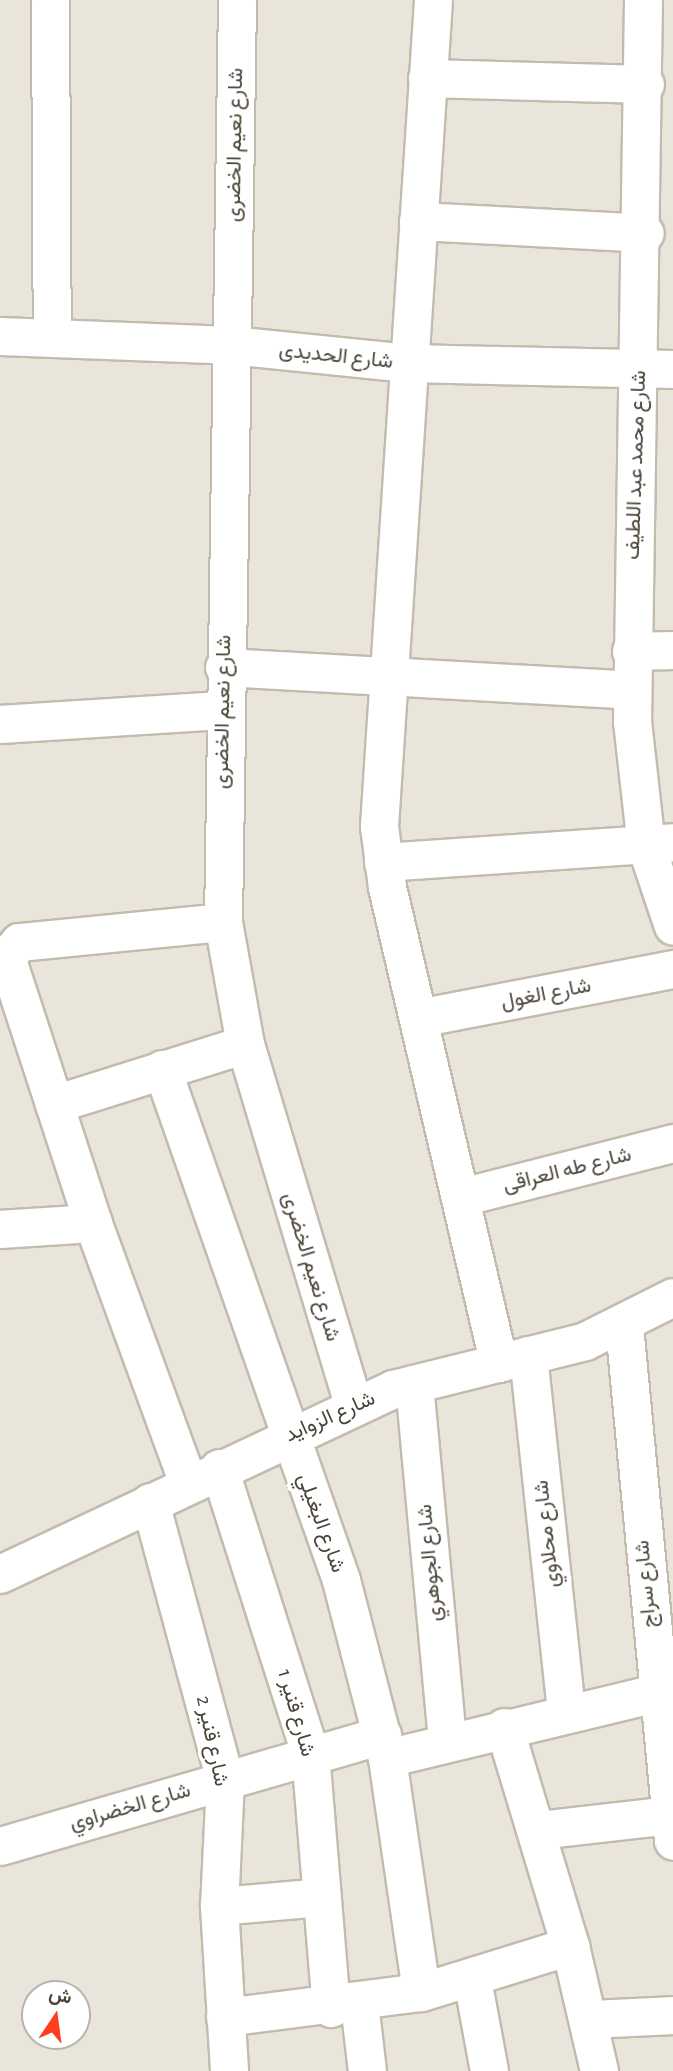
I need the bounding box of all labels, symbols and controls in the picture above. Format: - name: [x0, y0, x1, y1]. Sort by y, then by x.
- street label: شارع نعيم الخضرى: [221, 68, 249, 222]
- street label: شارع الحديدى: [278, 337, 394, 375]
- street label: شارع محمد عبد اللطيف: [620, 370, 652, 560]
- street label: شارع نعيم الخضرى: [209, 635, 237, 789]
- street label: شارع الغول: [499, 973, 593, 1015]
- street label: شارع طه العراقى: [500, 1142, 634, 1198]
- street label: شارع نعيم الخضرى: [276, 1190, 346, 1344]
- street label: شارع الزوايد: [281, 1386, 379, 1448]
- street label: شارع البغيلي: [291, 1470, 351, 1576]
- street label: شارع محلاوي: [529, 1479, 565, 1589]
- street label: شارع الجوهري: [412, 1503, 448, 1623]
- street label: شارع سراج: [630, 1539, 662, 1629]
- street label: شارع قنير 1: [272, 1667, 320, 1759]
- street label: شارع قنير 2: [190, 1693, 234, 1789]
- street label: شارع الخضراوي: [67, 1778, 193, 1836]
- north arrow: [21, 1980, 91, 2050]
- text: ش: [47, 1984, 74, 2008]

